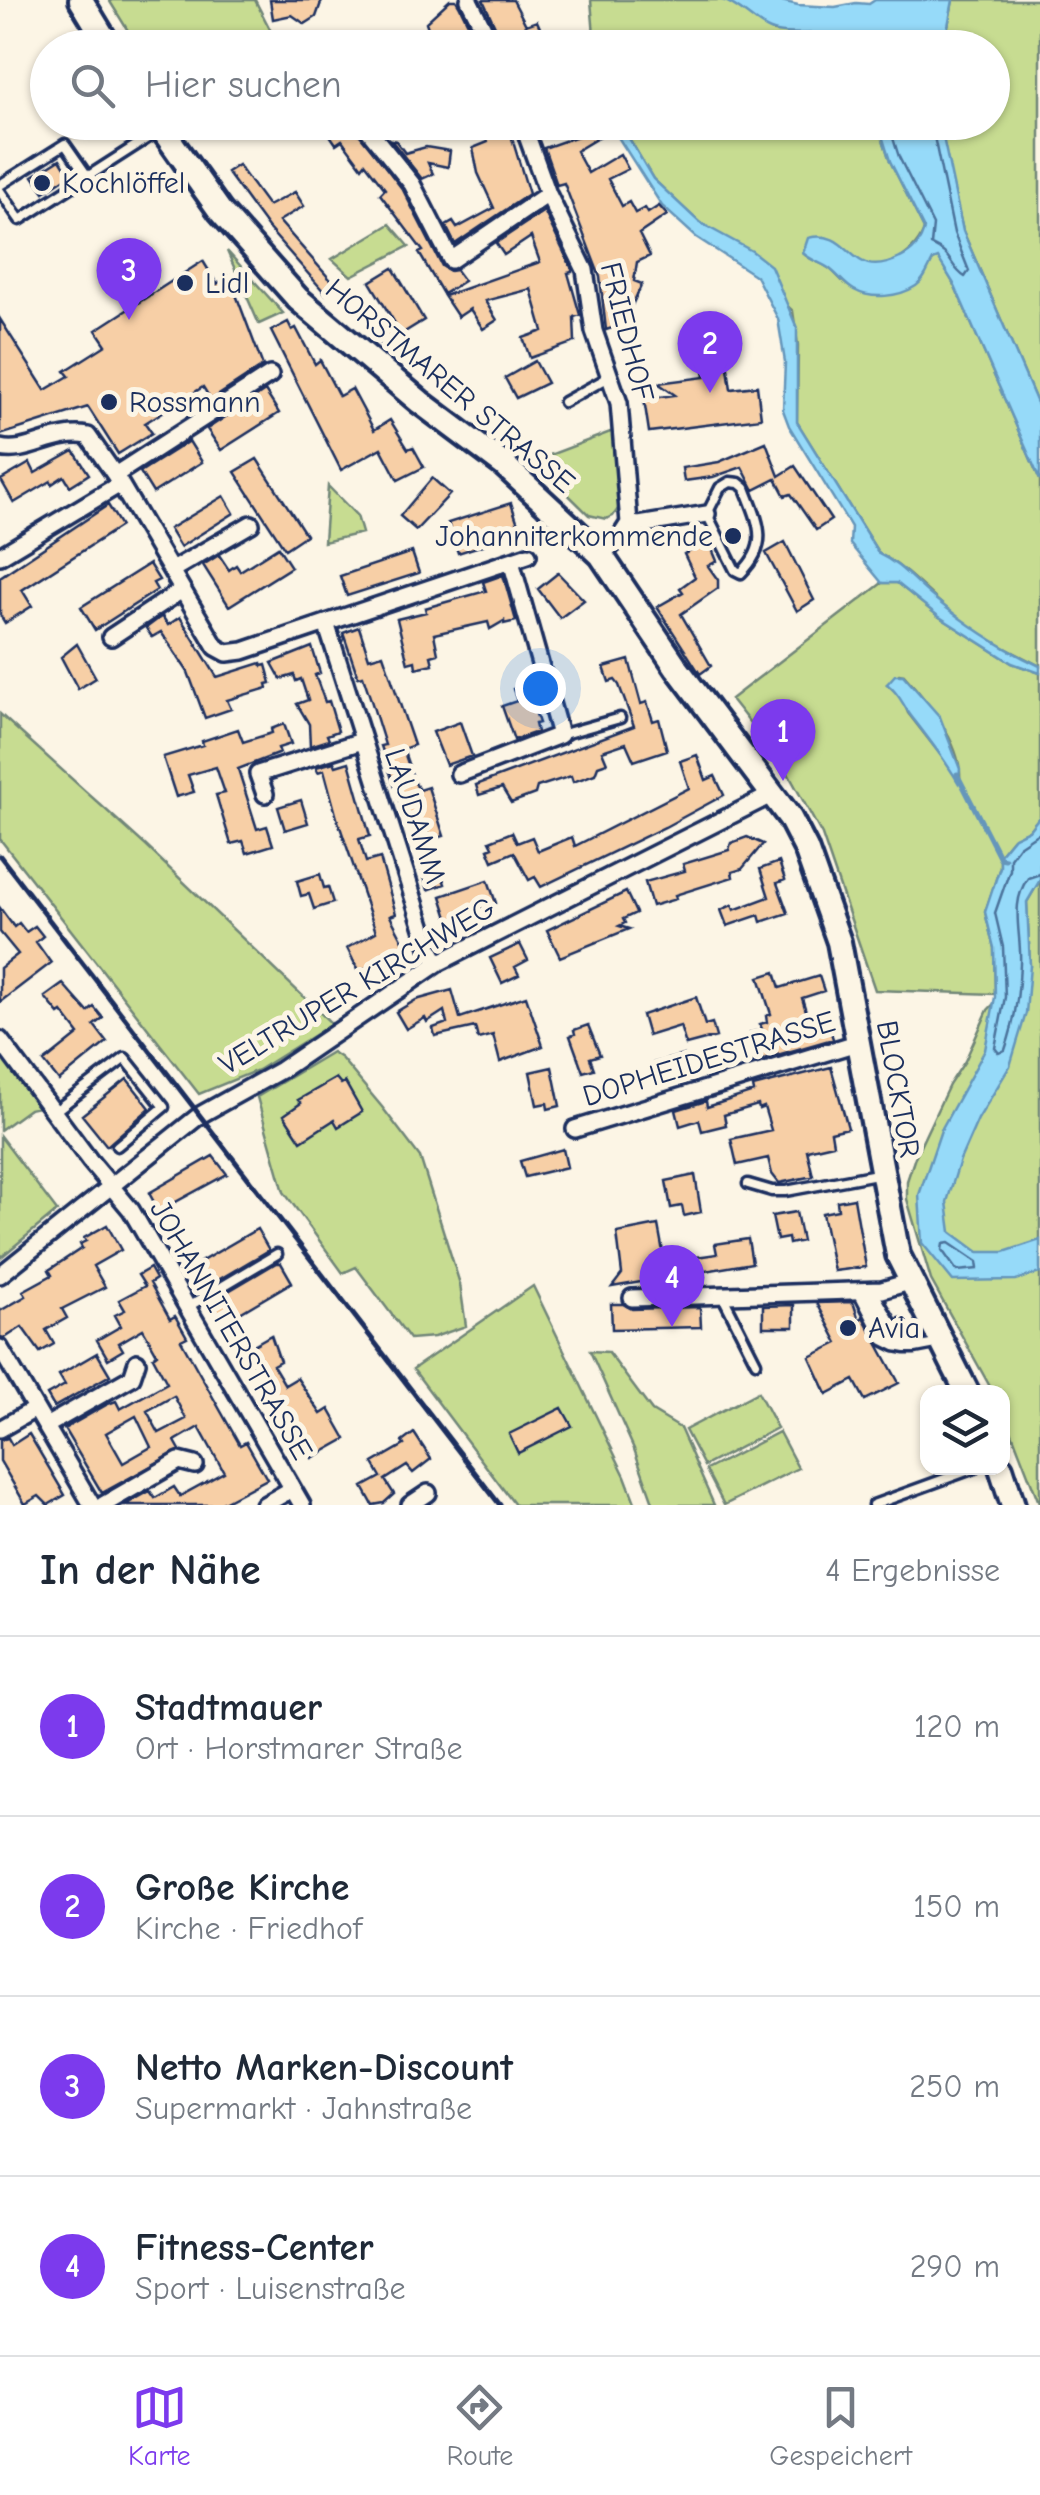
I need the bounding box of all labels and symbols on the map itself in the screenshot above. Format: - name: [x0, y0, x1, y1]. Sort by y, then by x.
- place label: Kochlöffel: [62, 166, 185, 201]
- marker: Kochlöffel: [31, 172, 53, 194]
- pin: 3: [96, 238, 162, 320]
- street label: FRIEDHOF: [593, 259, 661, 406]
- place label: Lidl: [205, 266, 249, 301]
- marker: Lidl: [174, 272, 196, 294]
- street label: HORSTMARER STRASSE: [318, 272, 582, 500]
- pin: 2: [678, 310, 742, 393]
- place label: Rossmann: [129, 385, 261, 420]
- marker: Rossmann: [98, 391, 120, 413]
- place label: Johanniterkommende: [435, 519, 713, 554]
- marker: Johanniterkommende: [722, 525, 744, 547]
- your location: [515, 663, 566, 714]
- pin: 1: [750, 698, 816, 781]
- street label: LAUDAMM: [377, 744, 453, 888]
- street label: VELTRUPER KIRCHWEG: [213, 890, 501, 1082]
- street label: DOPHEIDESTRASSE: [579, 1004, 839, 1114]
- street label: BLOCKTOR: [869, 1018, 927, 1160]
- street label: JOHANNITERSTRASSE: [142, 1194, 320, 1466]
- pin: 4: [640, 1244, 704, 1327]
- place label: Avia: [868, 1311, 920, 1346]
- marker: Avia: [837, 1317, 859, 1339]

